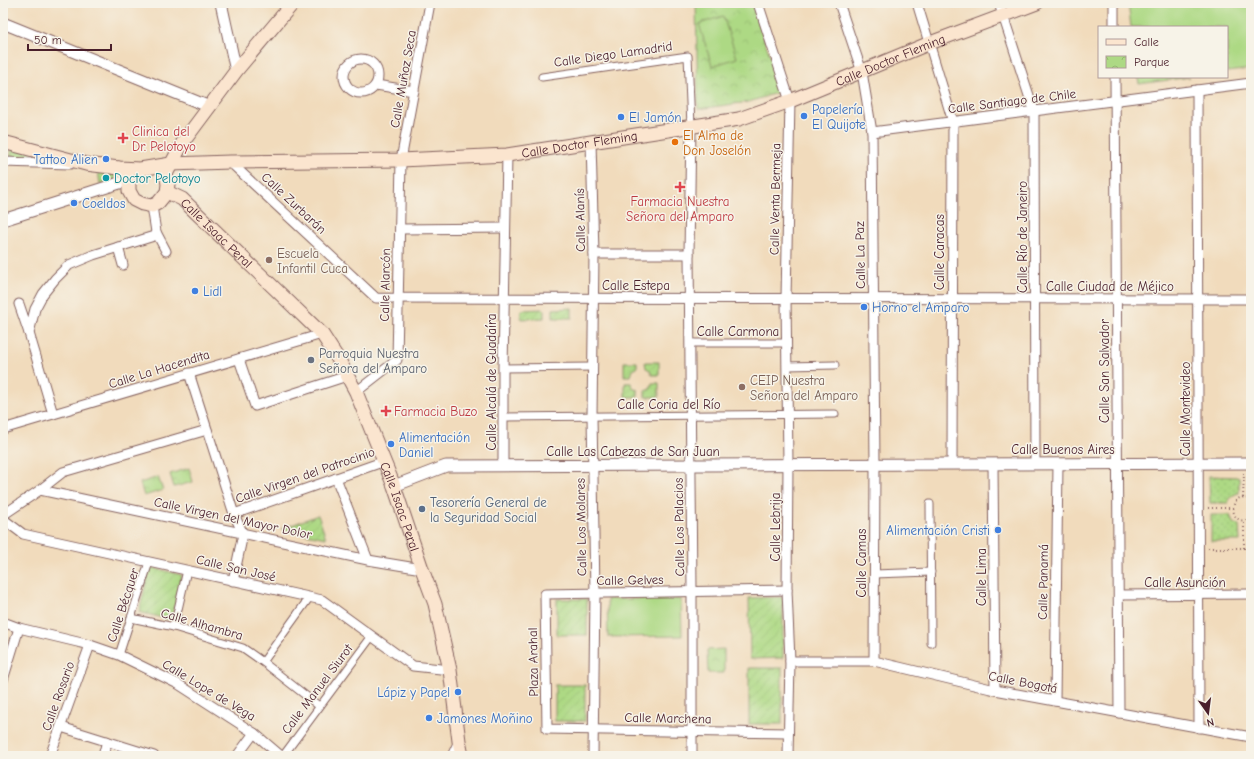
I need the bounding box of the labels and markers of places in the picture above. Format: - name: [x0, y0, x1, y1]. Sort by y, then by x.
- place label: Papelería El Quijote: [812, 102, 866, 132]
- place label: El Jamón: [629, 110, 682, 125]
- marker: Papelería El Quijote: [799, 111, 809, 121]
- marker: El Jamón: [616, 112, 626, 122]
- place label: Clinica del Dr. Pelotoyo: [132, 124, 196, 154]
- place label: El Alma de Don Joselón: [683, 128, 751, 158]
- marker: Clinica del Dr. Pelotoyo: [117, 132, 129, 144]
- marker: El Alma de Don Joselón: [670, 137, 680, 147]
- place label: Tattoo Alien: [34, 152, 98, 167]
- marker: Tattoo Alien: [101, 154, 111, 164]
- place label: Doctor Pelotoyo: [114, 171, 201, 186]
- marker: Doctor Pelotoyo: [101, 173, 111, 183]
- marker: Farmacia Nuestra Señora del Amparo: [675, 182, 685, 192]
- place label: Farmacia Nuestra Señora del Amparo: [626, 194, 734, 224]
- place label: Coeldos: [82, 196, 125, 211]
- marker: Coeldos: [69, 198, 79, 208]
- place label: Escuela Infantil Cuca: [277, 246, 348, 276]
- marker: Escuela Infantil Cuca: [264, 255, 274, 265]
- place label: Lidl: [203, 284, 222, 299]
- marker: Lidl: [190, 286, 200, 296]
- place label: Horno el Amparo: [872, 300, 969, 315]
- marker: Horno el Amparo: [859, 302, 869, 312]
- place label: Parroquia Nuestra Señora del Amparo: [319, 346, 427, 376]
- marker: Parroquia Nuestra Señora del Amparo: [306, 355, 316, 365]
- place label: CEIP Nuestra Señora del Amparo: [750, 373, 858, 403]
- marker: CEIP Nuestra Señora del Amparo: [737, 382, 747, 392]
- place label: Farmacia Buzo: [394, 404, 477, 419]
- marker: Farmacia Buzo: [381, 406, 391, 416]
- place label: Alimentación Daniel: [399, 430, 470, 460]
- marker: Alimentación Daniel: [386, 439, 396, 449]
- place label: Tesorería General de la Seguridad Social: [430, 495, 547, 525]
- marker: Tesorería General de la Seguridad Social: [417, 504, 427, 514]
- place label: Alimentación Cristi: [886, 523, 990, 538]
- marker: Alimentación Cristi: [993, 525, 1003, 535]
- place label: Lápiz y Papel: [377, 685, 450, 700]
- marker: Lápiz y Papel: [453, 687, 463, 697]
- place label: Jamones Moñino: [437, 711, 533, 726]
- marker: Jamones Moñino: [424, 713, 434, 723]

